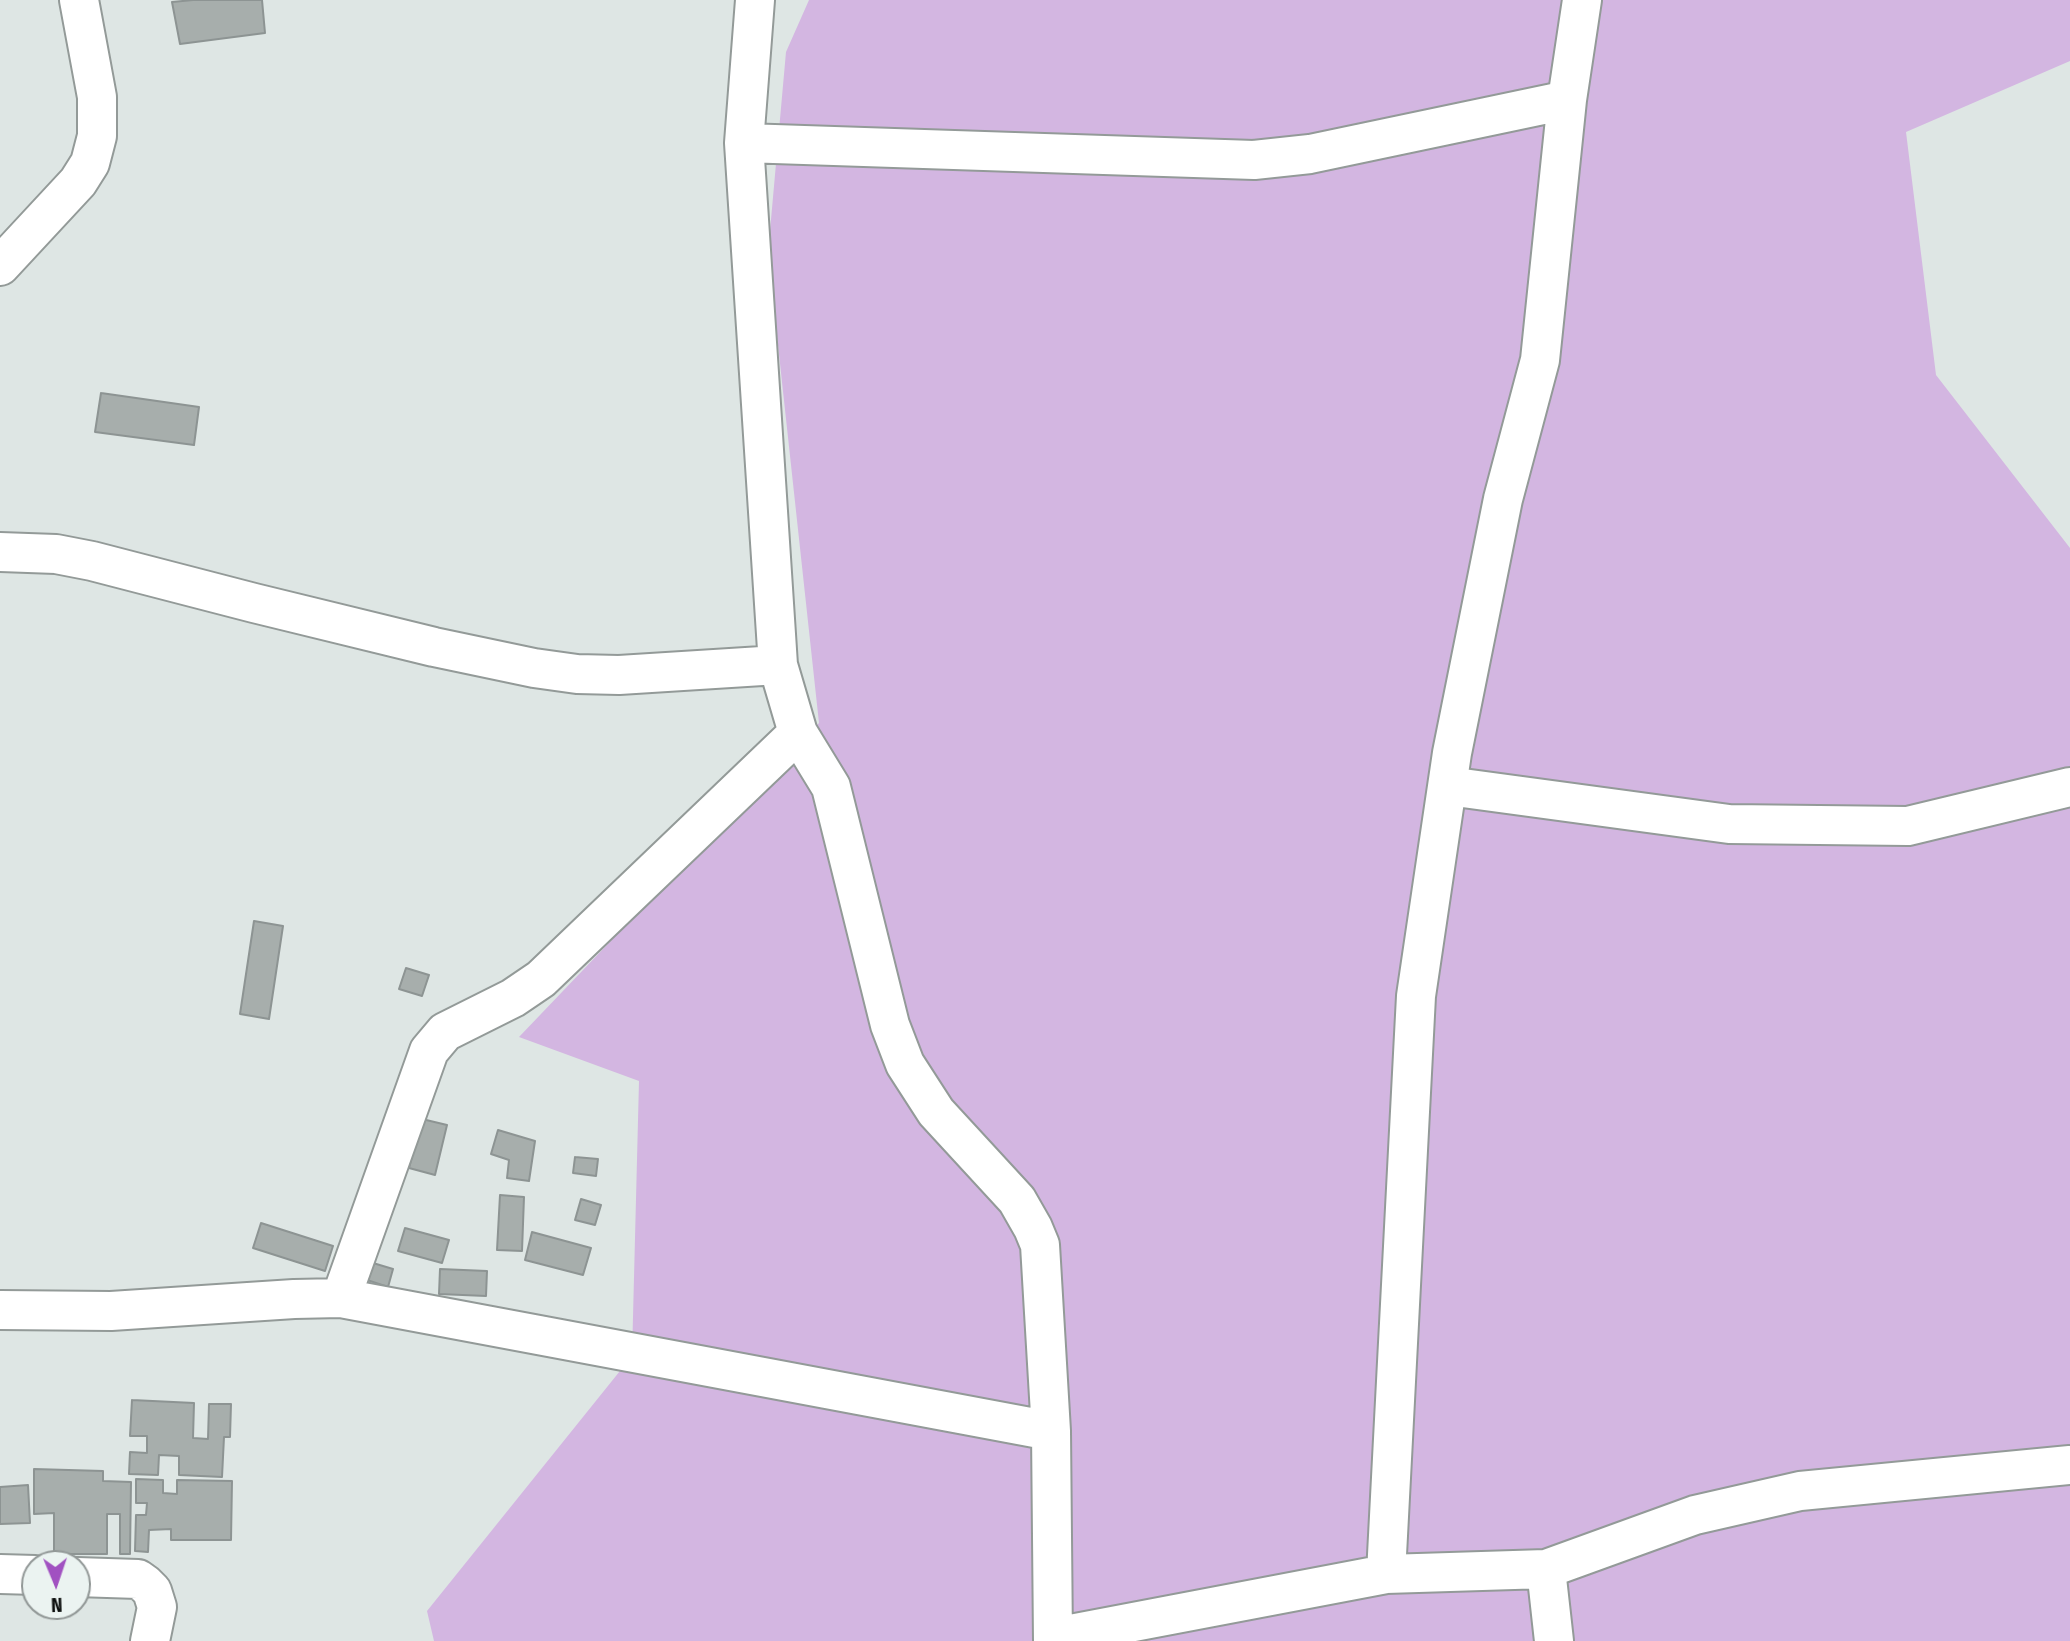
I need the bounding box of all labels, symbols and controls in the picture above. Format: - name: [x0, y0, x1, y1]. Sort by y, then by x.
- north arrow: [21, 1550, 91, 1620]
- text: N: [51, 1593, 63, 1616]

